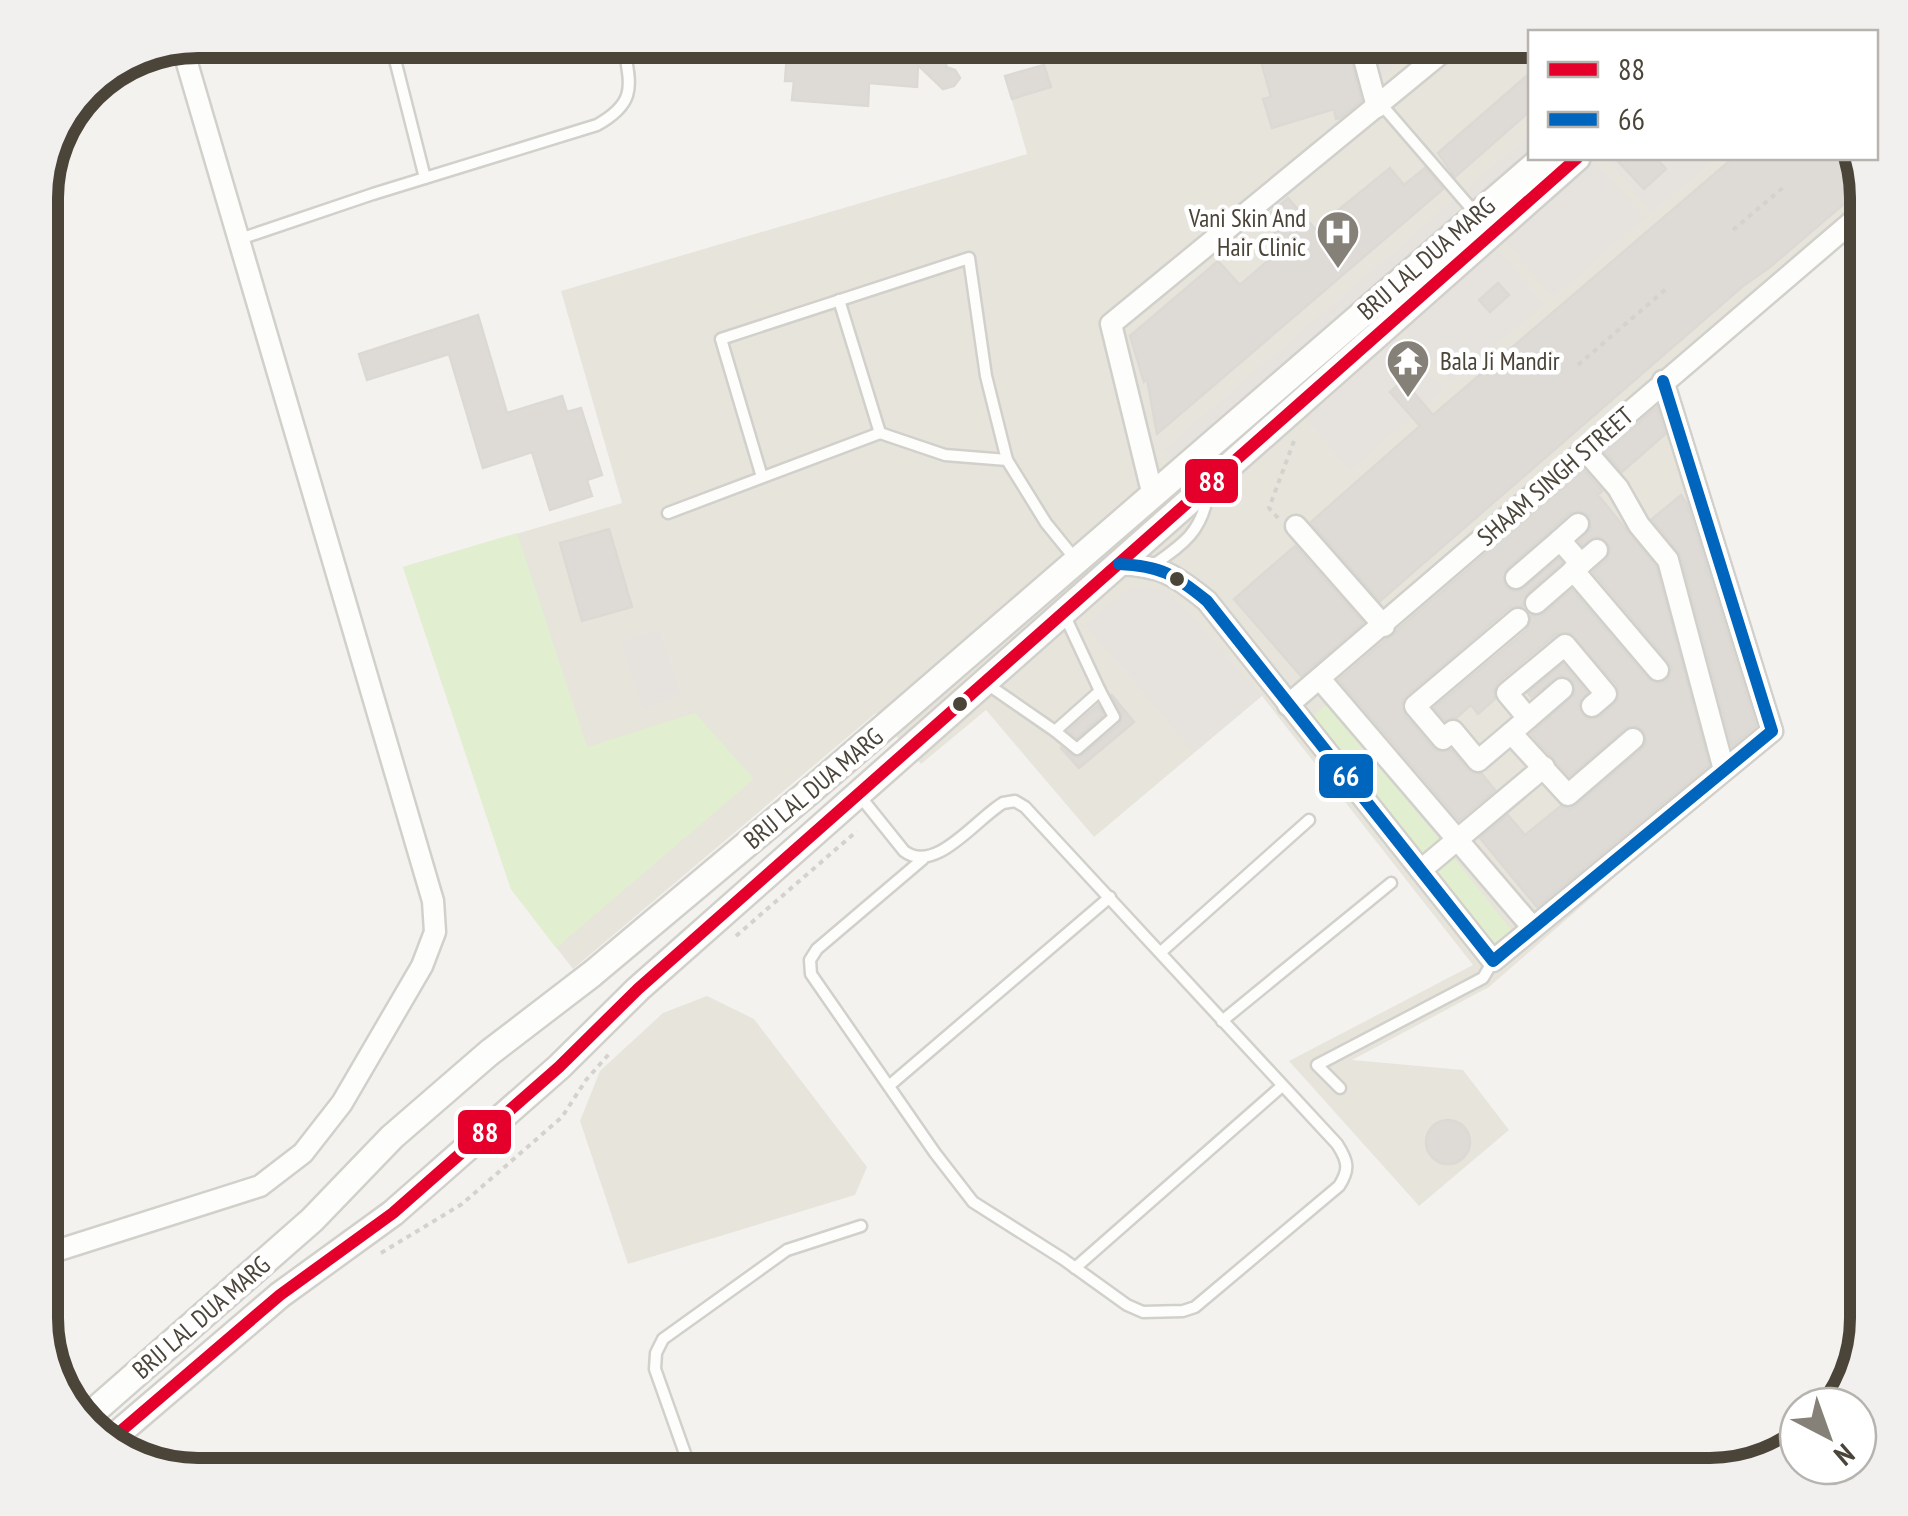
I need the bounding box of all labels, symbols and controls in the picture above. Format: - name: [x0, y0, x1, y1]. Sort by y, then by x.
- legend: [1528, 30, 1878, 160]
- text: 88: [1618, 49, 1645, 88]
- text: 66: [1618, 99, 1645, 138]
- street label: BRIJ LAL DUA MARG: [1351, 190, 1501, 326]
- place label: Vani Skin And Hair Clinic: [1188, 202, 1306, 263]
- hospital icon: Vani Skin And Hair Clinic: [1315, 209, 1361, 270]
- temple icon: Bala Ji Mandir: [1385, 338, 1431, 399]
- place label: Bala Ji Mandir: [1440, 345, 1560, 377]
- street label: SHAAM SINGH STREET: [1470, 399, 1640, 553]
- line badge: 88: [1183, 457, 1240, 505]
- text: 88: [1199, 462, 1225, 499]
- unlabelled marker: [1167, 569, 1187, 589]
- unlabelled marker: [950, 694, 970, 714]
- street label: BRIJ LAL DUA MARG: [737, 720, 889, 856]
- line badge: 66: [1317, 752, 1375, 800]
- text: 66: [1333, 757, 1359, 794]
- line badge: 88: [456, 1108, 513, 1156]
- text: 88: [472, 1113, 498, 1150]
- street label: BRIJ LAL DUA MARG: [126, 1249, 276, 1385]
- north arrow: [1778, 1386, 1878, 1486]
- text: N: [1827, 1436, 1863, 1474]

